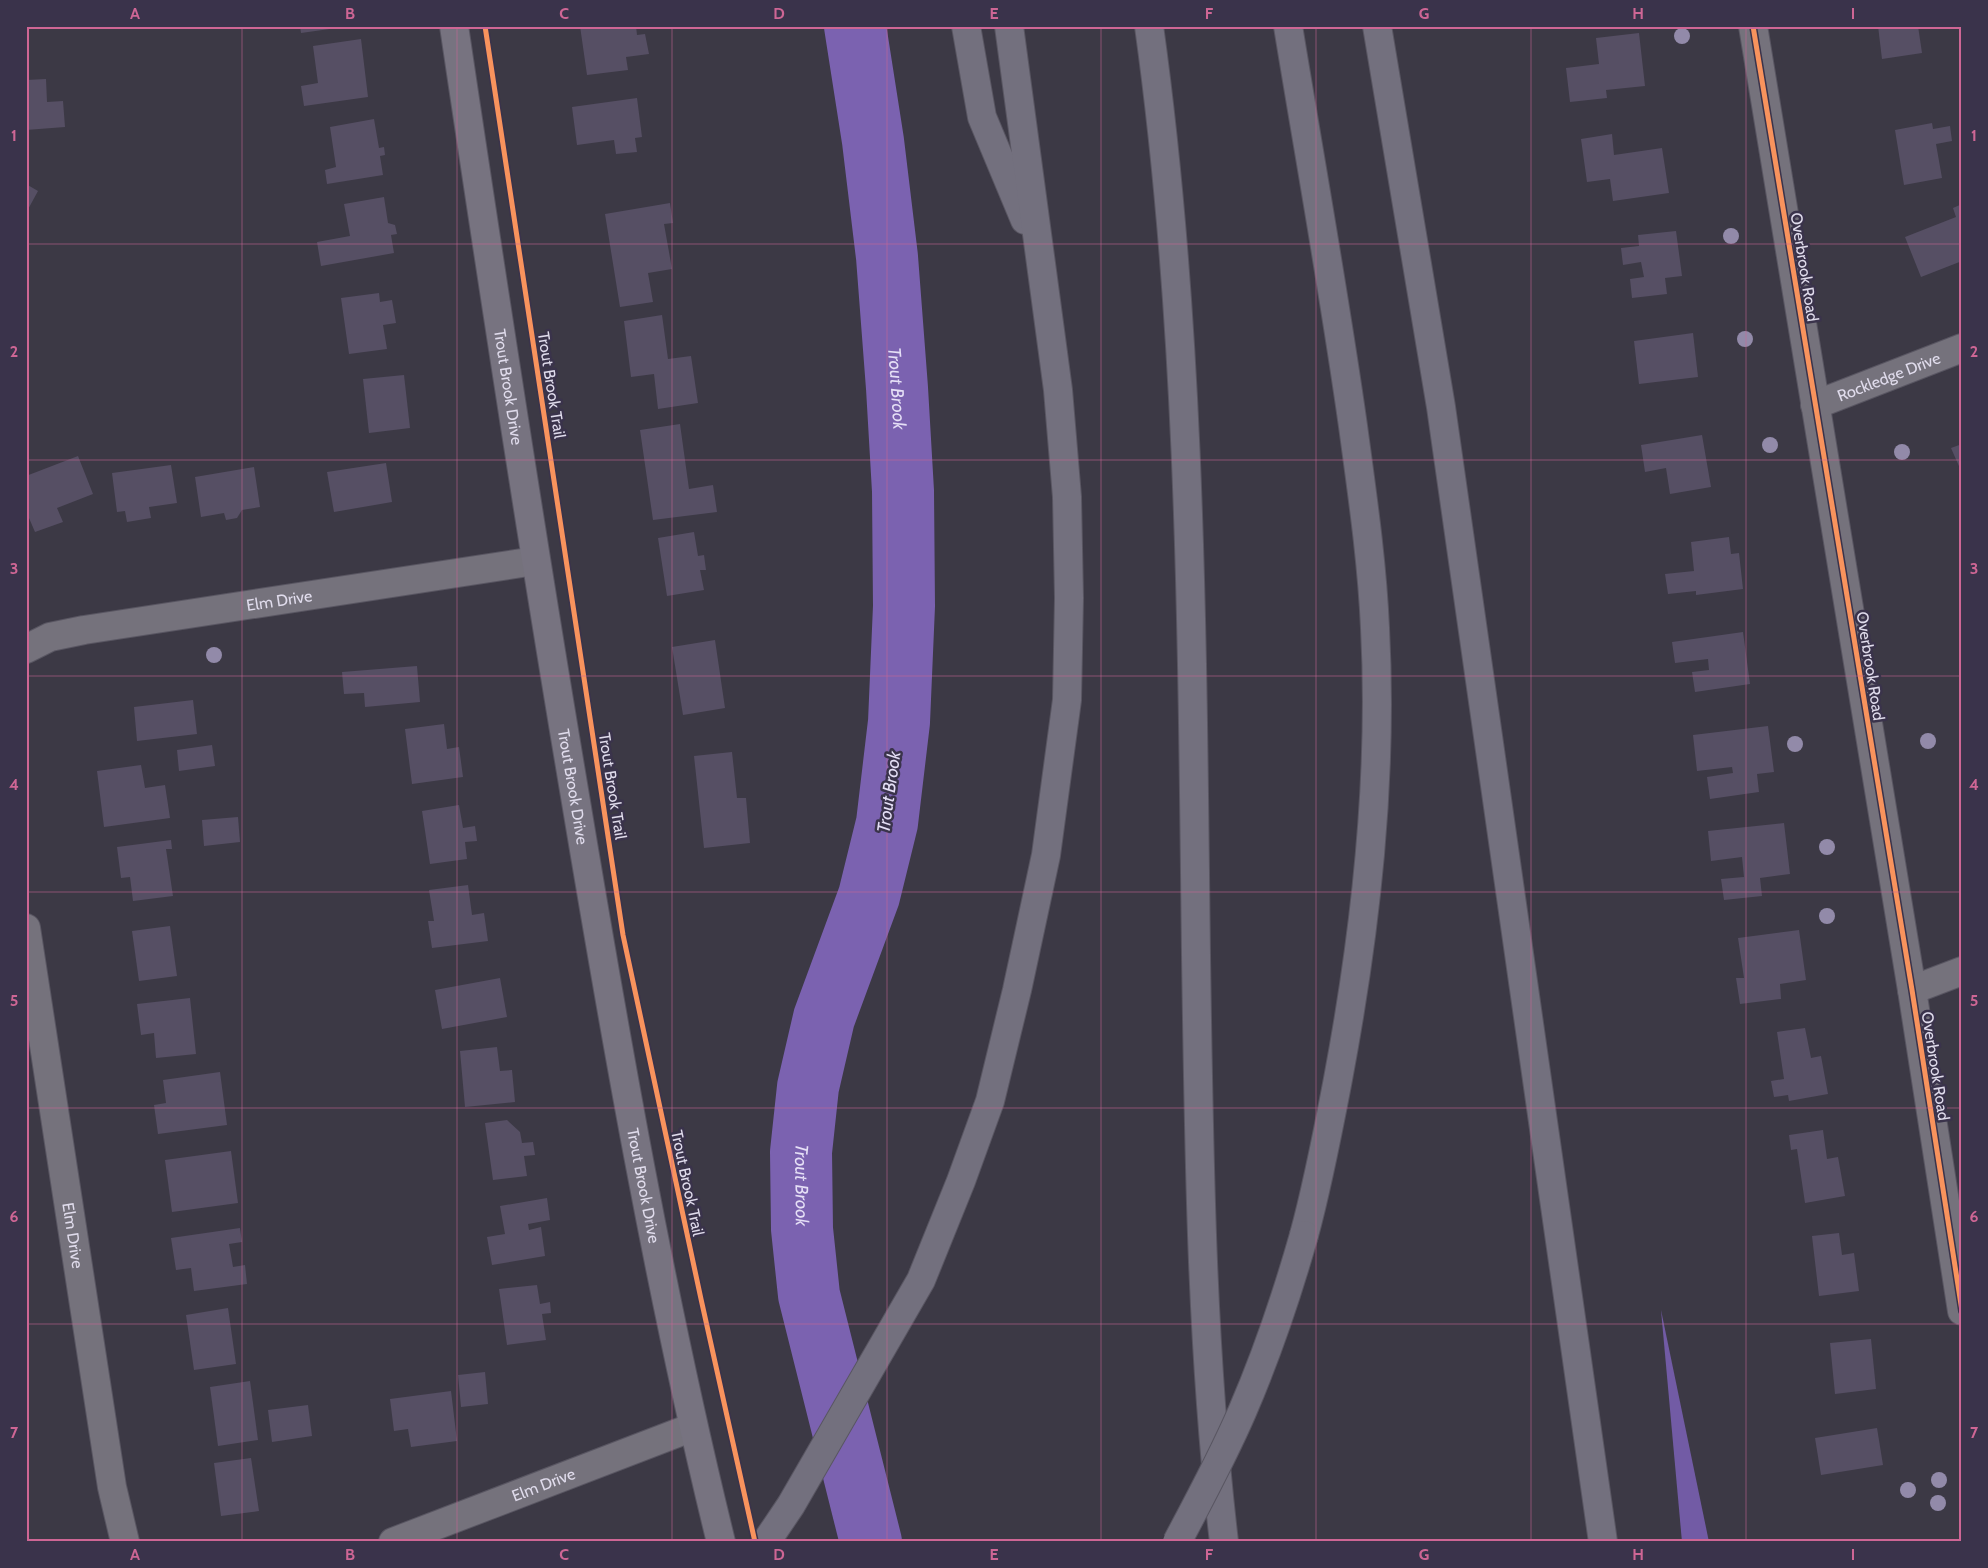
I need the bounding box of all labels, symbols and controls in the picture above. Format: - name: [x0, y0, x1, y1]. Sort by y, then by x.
- text: A: [130, 4, 140, 23]
- text: B: [345, 4, 355, 23]
- text: C: [559, 4, 569, 23]
- text: D: [773, 4, 785, 23]
- text: E: [989, 4, 999, 23]
- text: F: [1205, 4, 1214, 23]
- text: G: [1419, 4, 1429, 23]
- text: H: [1632, 4, 1644, 23]
- text: I: [1851, 4, 1855, 23]
- text: 1: [11, 126, 17, 145]
- text: 1: [1971, 126, 1977, 145]
- street label: Overbrook Road: [1787, 211, 1823, 323]
- street label: Trout Brook Drive: [490, 328, 527, 446]
- street label: Trout Brook Trail: [534, 330, 569, 440]
- text: 2: [10, 342, 18, 361]
- text: 2: [1970, 342, 1978, 361]
- water label: Trout Brook: [883, 346, 910, 431]
- street label: Rockledge Drive: [1835, 348, 1943, 405]
- text: 3: [10, 559, 18, 578]
- text: 3: [1970, 559, 1978, 578]
- street label: Elm Drive: [245, 586, 313, 615]
- street label: Overbrook Road: [1853, 610, 1889, 722]
- street label: Trout Brook Drive: [554, 728, 592, 846]
- street label: Trout Brook Trail: [595, 731, 630, 841]
- water label: Trout Brook: [872, 748, 906, 834]
- text: 4: [9, 775, 19, 794]
- text: 4: [1969, 775, 1979, 794]
- text: 5: [10, 991, 18, 1010]
- text: 5: [1970, 991, 1978, 1010]
- street label: Overbrook Road: [1918, 1010, 1954, 1122]
- street label: Trout Brook Drive: [623, 1126, 664, 1245]
- street label: Trout Brook Trail: [667, 1128, 708, 1238]
- water label: Trout Brook: [790, 1143, 813, 1228]
- street label: Elm Drive: [58, 1201, 87, 1270]
- text: 6: [10, 1207, 19, 1226]
- text: 6: [1970, 1207, 1979, 1226]
- text: 7: [10, 1423, 19, 1442]
- text: 7: [1970, 1423, 1979, 1442]
- street label: Elm Drive: [509, 1464, 578, 1506]
- text: A: [130, 1545, 140, 1564]
- text: B: [345, 1545, 355, 1564]
- text: C: [559, 1545, 569, 1564]
- text: D: [773, 1545, 785, 1564]
- text: E: [989, 1545, 999, 1564]
- text: F: [1205, 1545, 1214, 1564]
- text: G: [1419, 1545, 1429, 1564]
- text: H: [1632, 1545, 1644, 1564]
- text: I: [1851, 1545, 1855, 1564]

